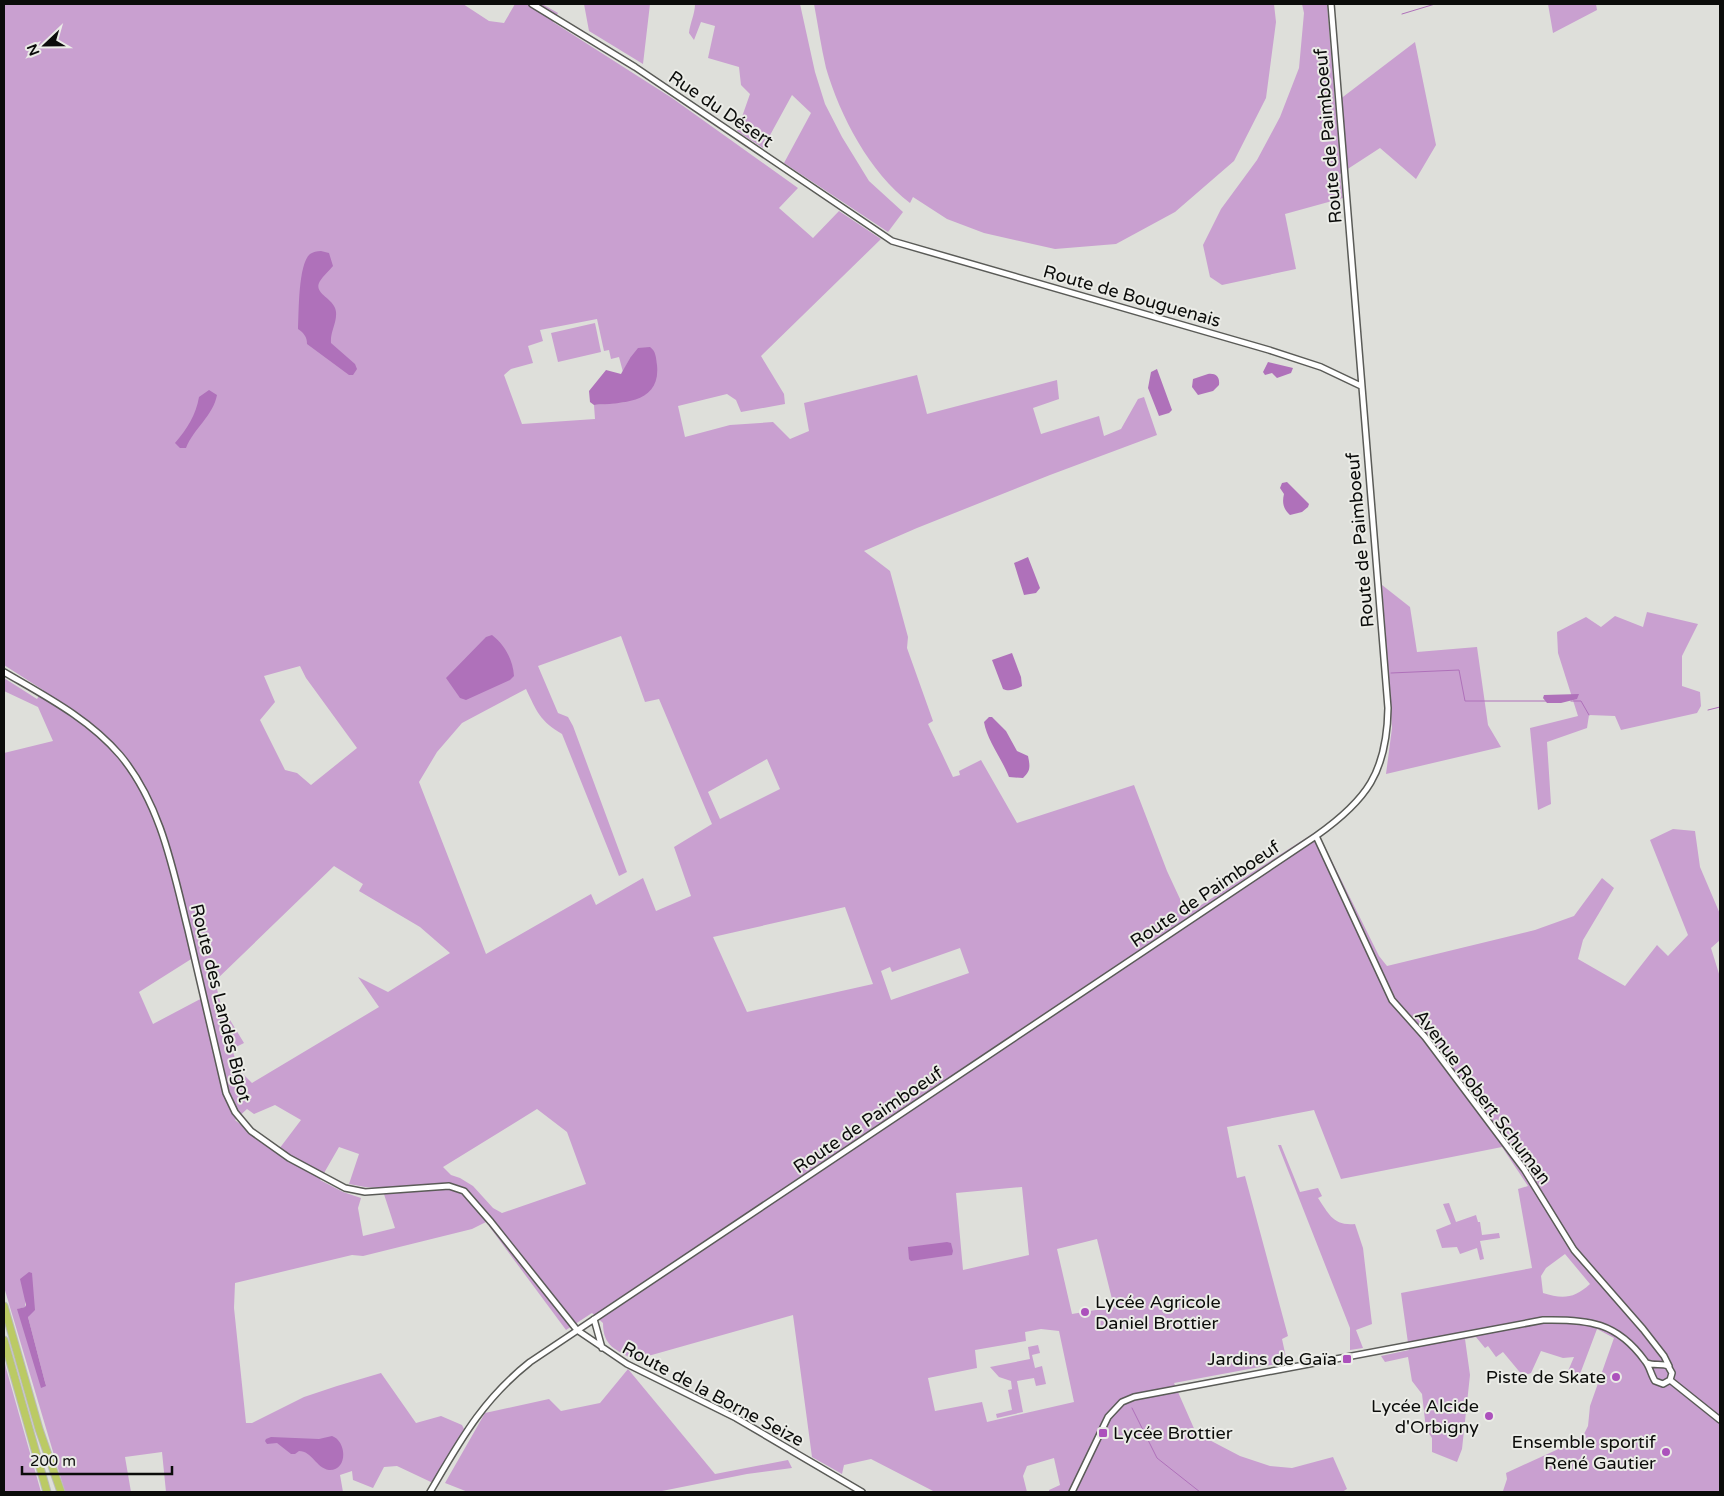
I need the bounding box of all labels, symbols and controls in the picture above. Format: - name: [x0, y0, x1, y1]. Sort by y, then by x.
- north arrow: [20, 20, 70, 70]
- text: N: [23, 41, 43, 58]
- street label: Route de Paimboeuf: [1309, 47, 1347, 224]
- street label: Rue du Désert: [664, 66, 778, 152]
- street label: Route de Bouguenais: [1041, 260, 1223, 332]
- street label: Route de Paimboeuf: [1341, 451, 1379, 628]
- street label: Route de Paimboeuf: [1126, 836, 1284, 952]
- street label: Route des Landes Bigot: [186, 902, 256, 1104]
- street label: Avenue Robert Schuman: [1410, 1005, 1556, 1189]
- street label: Route de Paimboeuf: [789, 1062, 947, 1178]
- place label: Lycée Agricole Daniel Brottier: [1095, 1291, 1221, 1334]
- marker: Lycée Agricole Daniel Brottier: [1079, 1306, 1091, 1318]
- street label: Route de la Borne Seize: [618, 1337, 808, 1451]
- place label: Jardins de Gaïa: [1207, 1348, 1337, 1370]
- marker: Jardins de Gaïa: [1341, 1353, 1353, 1365]
- place label: Piste de Skate: [1486, 1366, 1606, 1388]
- marker: Piste de Skate: [1610, 1371, 1622, 1383]
- place label: Lycée Alcide d'Orbigny: [1371, 1395, 1479, 1438]
- marker: Lycée Alcide d'Orbigny: [1483, 1410, 1495, 1422]
- place label: Lycée Brottier: [1113, 1422, 1233, 1444]
- marker: Lycée Brottier: [1097, 1427, 1109, 1439]
- place label: Ensemble sportif René Gautier: [1512, 1431, 1656, 1474]
- scale bar: [22, 1444, 172, 1476]
- marker: Ensemble sportif René Gautier: [1660, 1446, 1672, 1458]
- text: 200 m: [30, 1452, 76, 1470]

